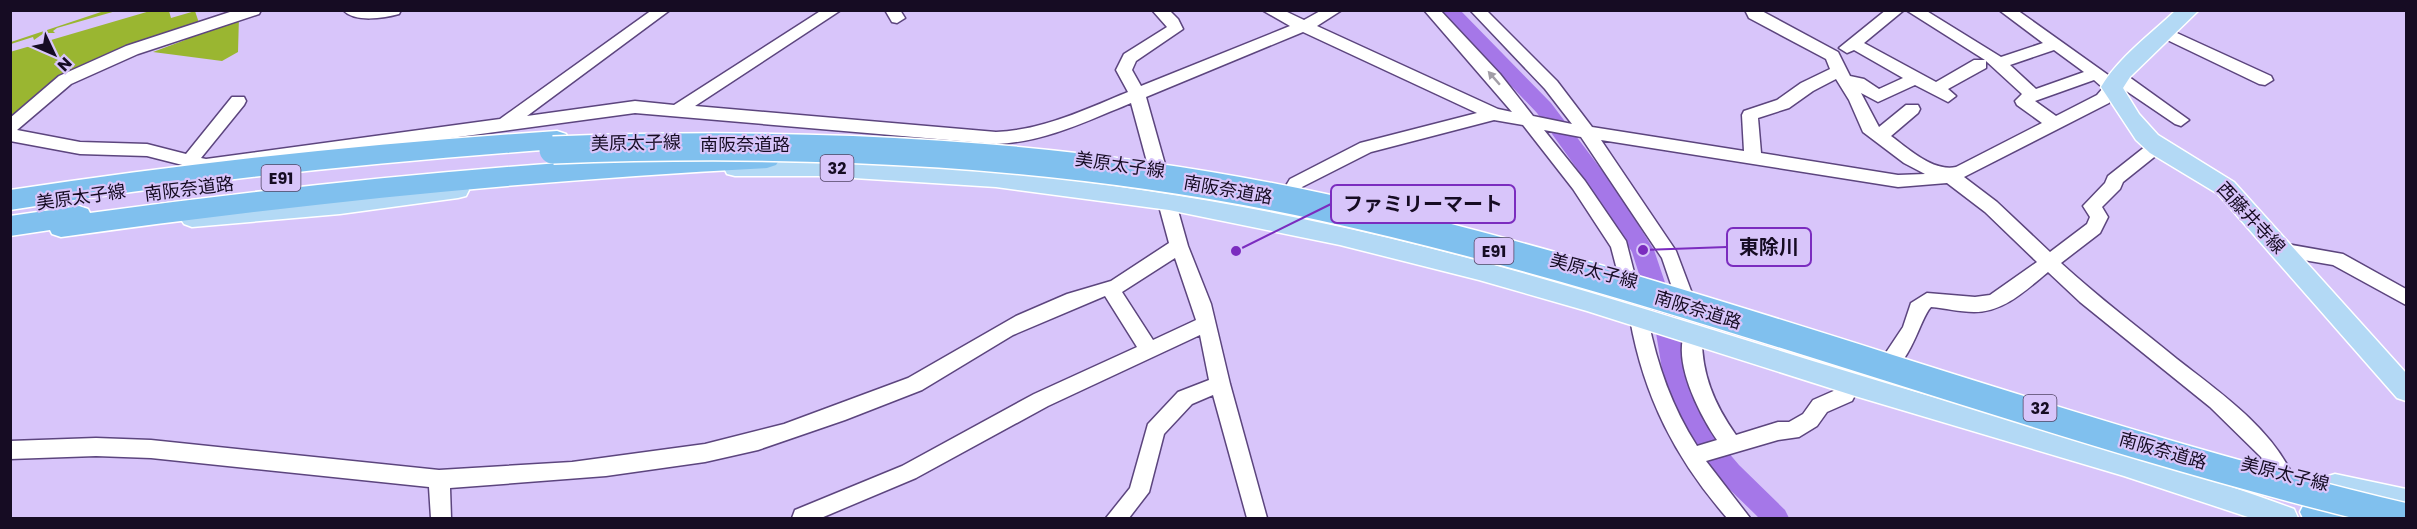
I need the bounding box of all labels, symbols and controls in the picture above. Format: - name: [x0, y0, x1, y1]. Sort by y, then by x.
- north arrow: [24, 24, 84, 84]
- text: N: [52, 52, 77, 76]
- one-way arrow: [1487, 70, 1500, 86]
- street label: 美原太子線: [591, 129, 681, 156]
- street label: 南阪奈道路: [700, 132, 790, 157]
- street label: 美原太子線: [1074, 146, 1166, 183]
- road number: 32: [820, 155, 854, 181]
- road number: E91: [262, 165, 300, 191]
- street label: 南阪奈道路: [1182, 169, 1275, 210]
- street label: 南阪奈道路: [143, 171, 235, 206]
- street label: 西藤井寺線: [2212, 176, 2291, 259]
- street label: 美原太子線: [35, 178, 127, 215]
- callout: ファミリーマート: [1331, 185, 1515, 223]
- text: ファミリーマート: [1343, 190, 1503, 218]
- callout: 東除川: [1727, 228, 1811, 266]
- text: 東除川: [1739, 233, 1799, 261]
- road number: E91: [1474, 238, 1514, 264]
- street label: 美原太子線: [1547, 247, 1641, 294]
- street label: 南阪奈道路: [1651, 284, 1745, 335]
- road number: 32: [2024, 395, 2056, 421]
- street label: 南阪奈道路: [2116, 426, 2210, 475]
- street label: 美原太子線: [2238, 450, 2332, 497]

